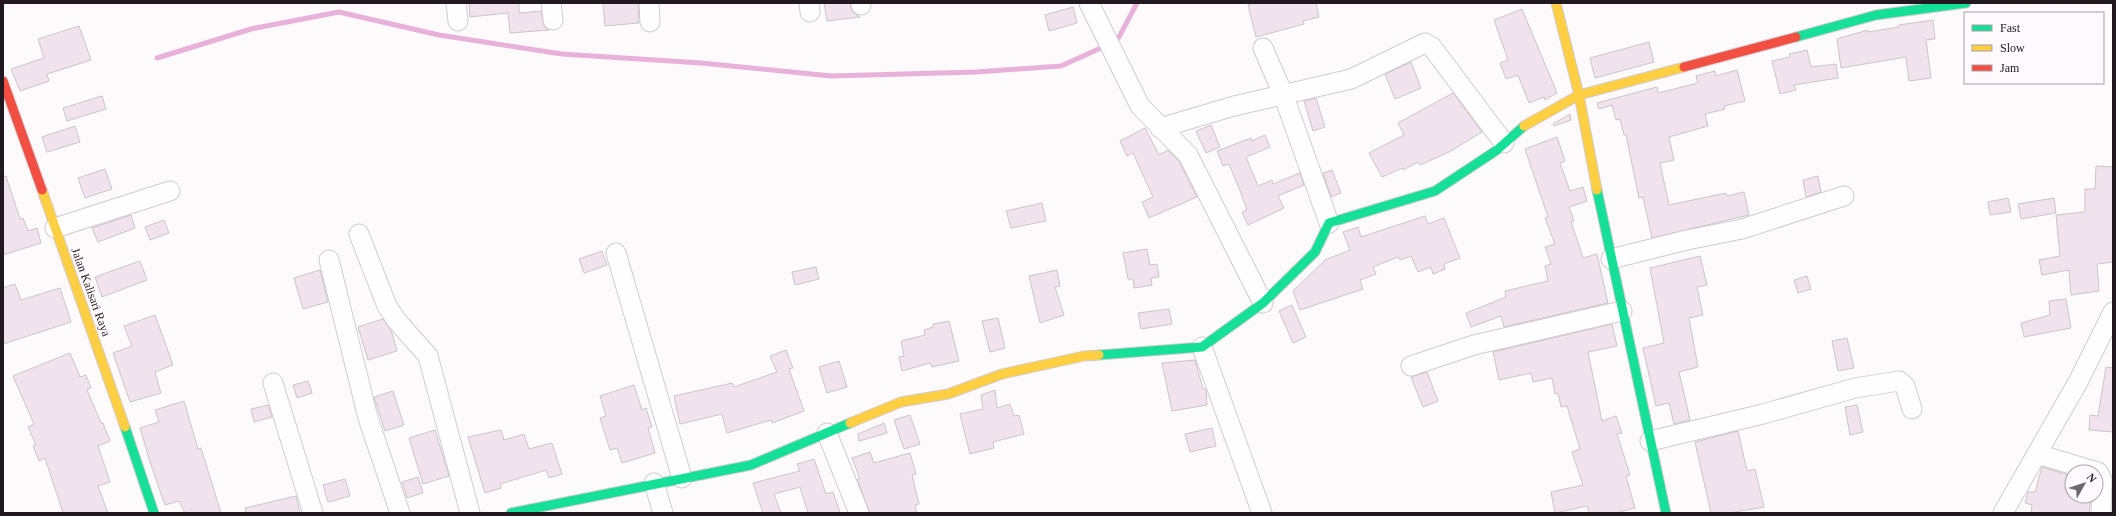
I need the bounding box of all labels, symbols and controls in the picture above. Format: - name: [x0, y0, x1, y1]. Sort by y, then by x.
- legend: [1964, 12, 2104, 84]
- text: Fast: [2000, 21, 2021, 35]
- text: Slow: [2000, 41, 2025, 55]
- text: Jam: [2000, 61, 2020, 75]
- street label: Jalan Kalisari Raya: [68, 246, 114, 339]
- north arrow: [2064, 464, 2104, 504]
- text: N: [2085, 471, 2099, 485]

